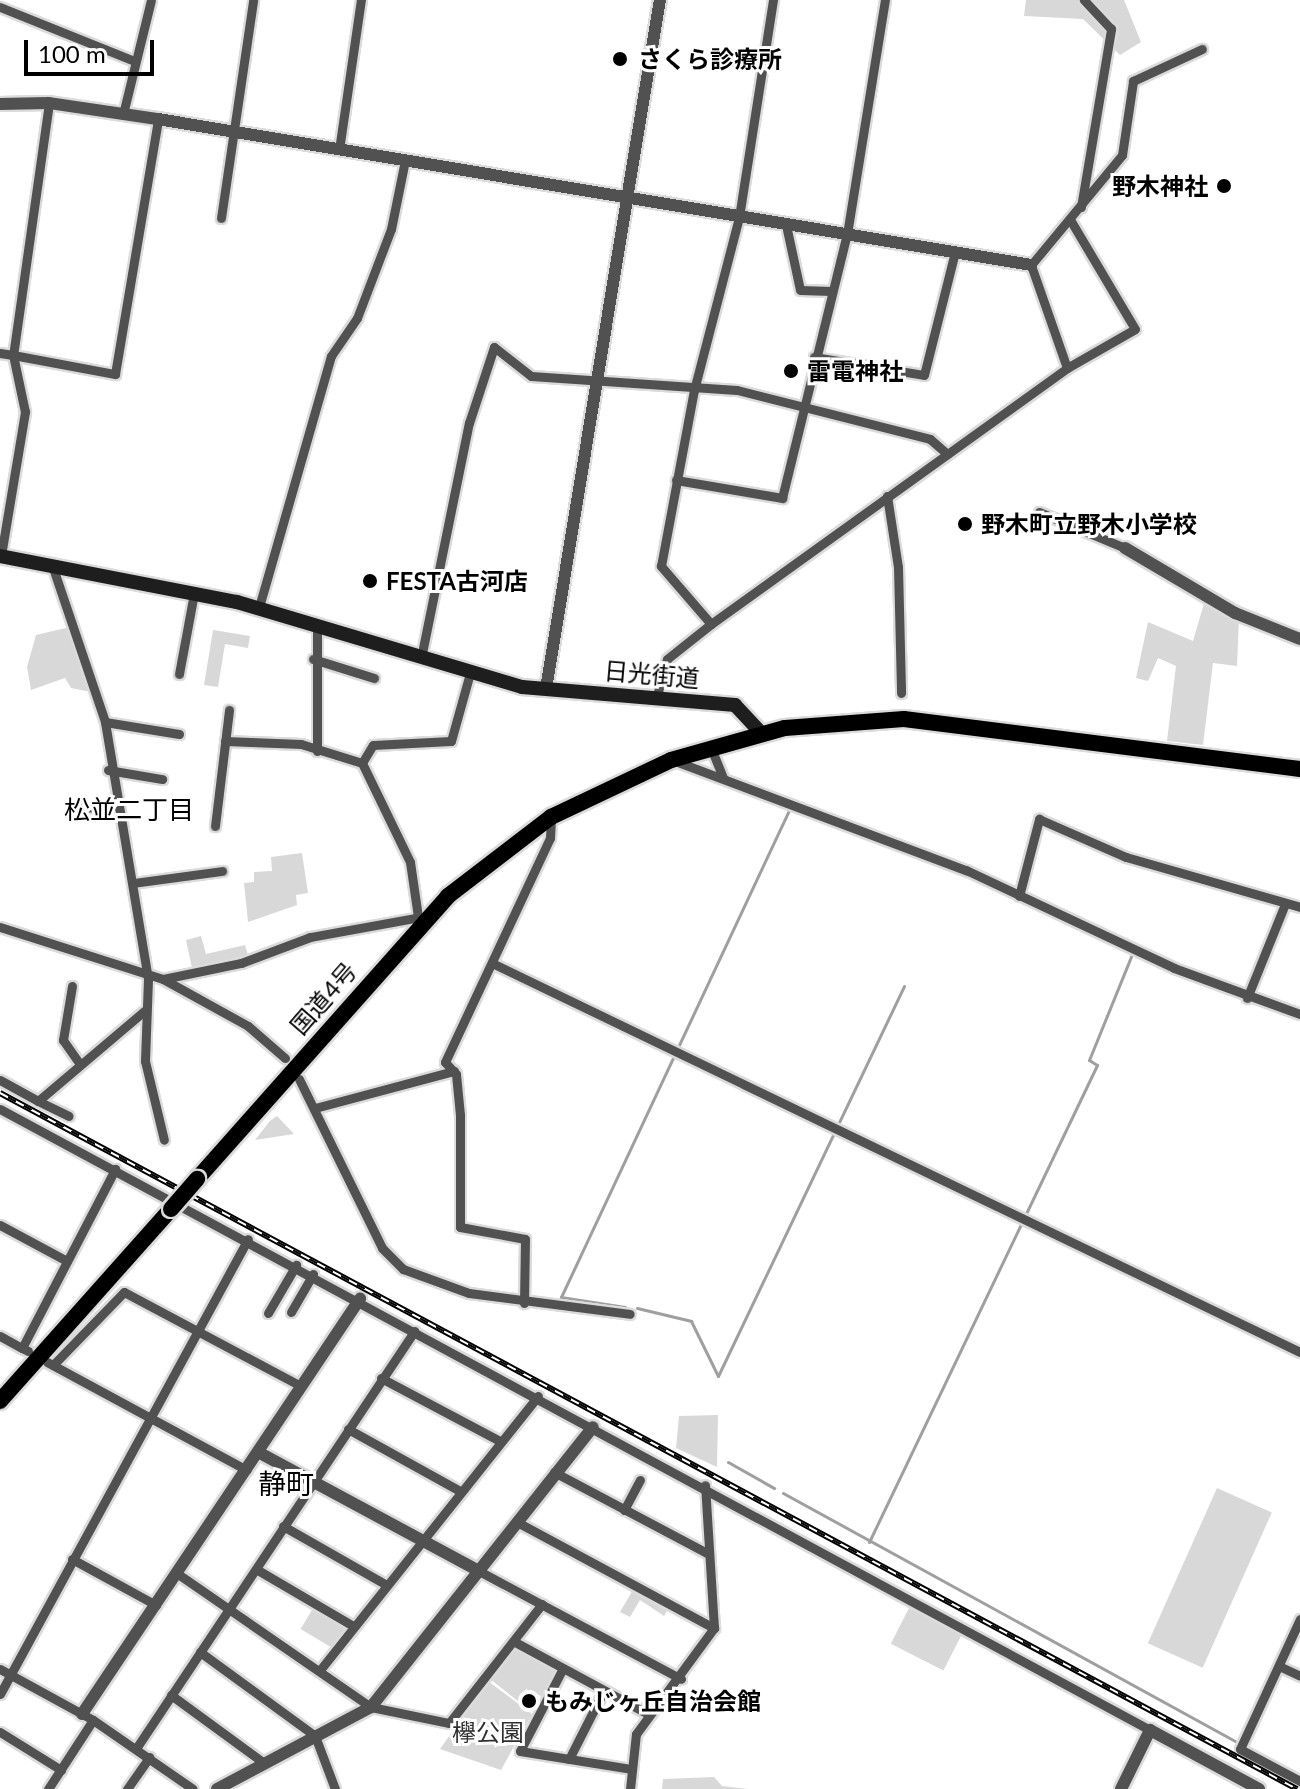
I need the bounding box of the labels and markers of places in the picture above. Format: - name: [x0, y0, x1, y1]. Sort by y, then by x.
- place label: さくら診療所: [638, 45, 782, 73]
- marker: さくら診療所: [609, 48, 631, 70]
- place label: 野木神社: [1112, 172, 1208, 200]
- marker: 野木神社: [1215, 177, 1233, 195]
- place label: 雷電神社: [807, 357, 903, 385]
- marker: 雷電神社: [782, 362, 800, 380]
- place label: 野木町立野木小学校: [981, 510, 1197, 538]
- marker: 野木町立野木小学校: [956, 515, 974, 533]
- place label: FESTA古河店: [386, 567, 528, 595]
- marker: FESTA古河店: [361, 572, 379, 590]
- place label: もみじヶ丘自治会館: [545, 1687, 761, 1715]
- marker: もみじヶ丘自治会館: [520, 1692, 538, 1710]

